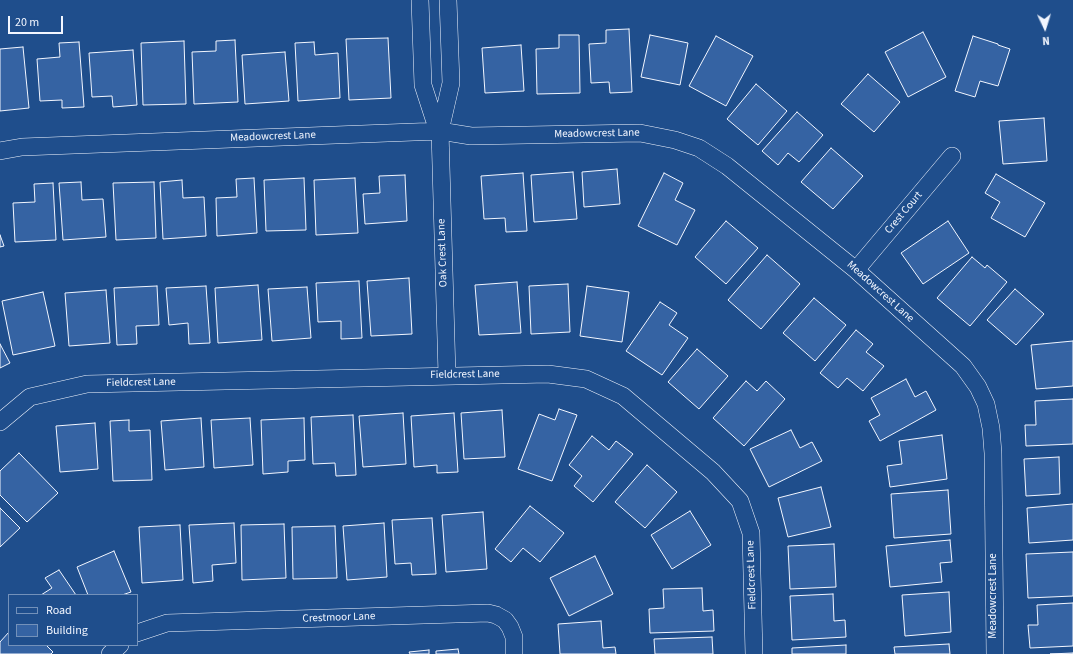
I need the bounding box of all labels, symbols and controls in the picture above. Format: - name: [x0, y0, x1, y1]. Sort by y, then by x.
- scale bar: [10, 8, 65, 34]
- north arrow: [1025, 8, 1065, 48]
- text: 20 m: [15, 14, 39, 31]
- text: N: [1042, 33, 1050, 48]
- street label: Meadowcrest Lane: [554, 127, 640, 141]
- street label: Meadowcrest Lane: [230, 129, 316, 145]
- street label: Crest Court: [882, 189, 926, 237]
- street label: Oak Crest Lane: [435, 218, 451, 288]
- street label: Meadowcrest Lane: [844, 258, 916, 326]
- street label: Fieldcrest Lane: [430, 368, 500, 382]
- street label: Fieldcrest Lane: [106, 376, 176, 390]
- street label: Fieldcrest Lane: [744, 540, 760, 610]
- street label: Meadowcrest Lane: [987, 553, 1001, 639]
- legend: [8, 594, 138, 646]
- text: Road: [46, 602, 72, 619]
- street label: Crestmoor Lane: [302, 610, 376, 626]
- text: Building: [46, 622, 88, 639]

